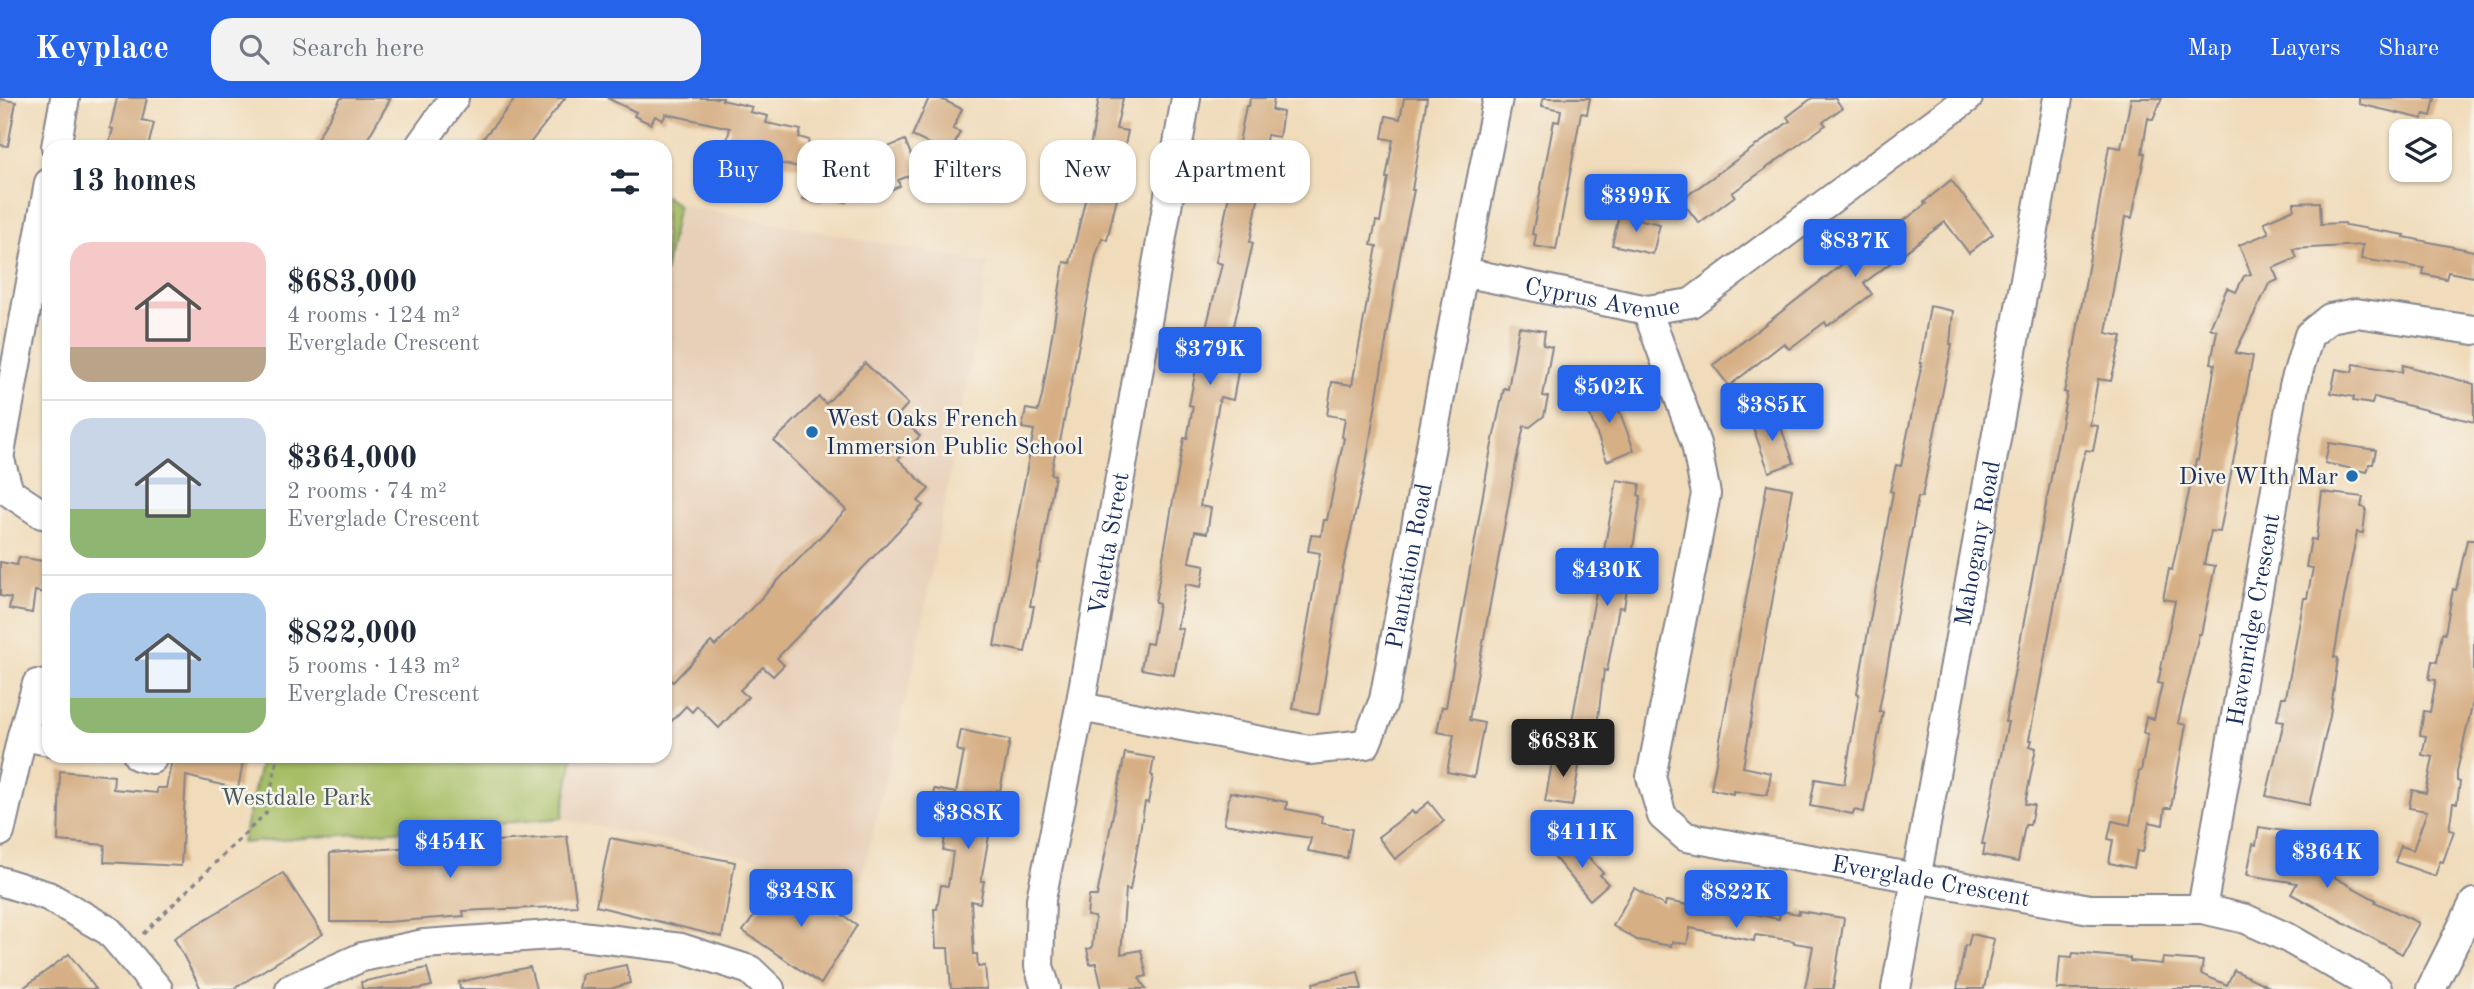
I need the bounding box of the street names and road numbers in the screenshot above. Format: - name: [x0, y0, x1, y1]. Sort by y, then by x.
- street label: Cyprus Avenue: [1522, 275, 1682, 324]
- street label: Mahogany Road: [1952, 459, 2006, 628]
- street label: Valetta Street: [1086, 470, 1135, 617]
- street label: Plantation Road: [1384, 482, 1438, 651]
- street label: Havenridge Crescent: [2224, 512, 2285, 728]
- street label: Everglade Crescent: [1829, 853, 2031, 912]

